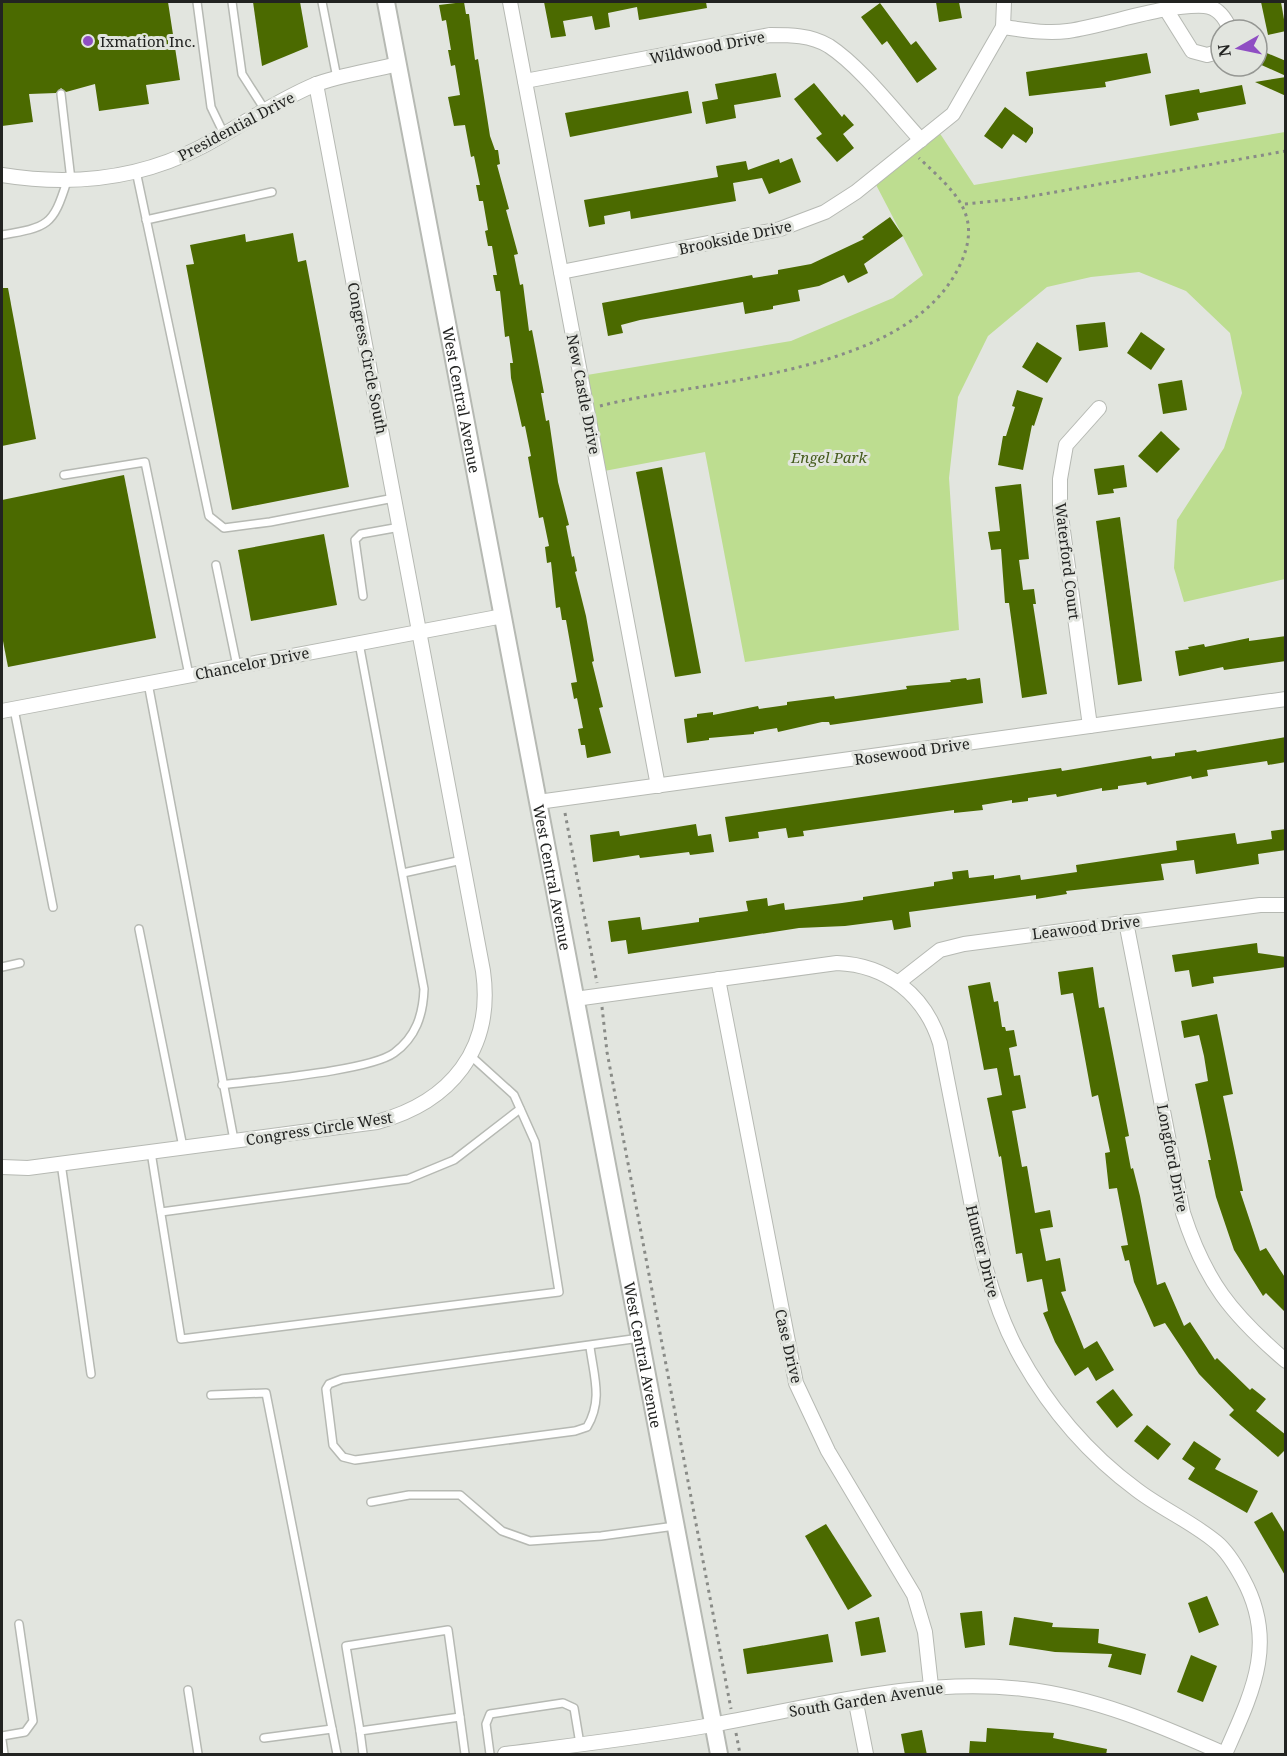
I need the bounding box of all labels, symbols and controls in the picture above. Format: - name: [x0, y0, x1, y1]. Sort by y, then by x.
- north arrow: [1209, 18, 1269, 78]
- street label: Wildwood Drive: [648, 26, 766, 68]
- place label: Ixmation Inc.: [100, 31, 195, 51]
- marker: Ixmation Inc.: [81, 34, 95, 48]
- text: N: [1212, 42, 1236, 58]
- street label: Presidential Drive: [174, 87, 298, 165]
- street label: Brookside Drive: [677, 215, 793, 259]
- street label: Congress Circle South: [343, 280, 393, 436]
- street label: West Central Avenue: [438, 325, 485, 475]
- street label: New Castle Drive: [563, 332, 605, 456]
- park label: Engel Park: [790, 447, 867, 467]
- street label: Waterford Court: [1051, 501, 1085, 621]
- street label: Chancelor Drive: [193, 642, 311, 684]
- street label: Rosewood Drive: [853, 733, 971, 769]
- street label: West Central Avenue: [529, 803, 576, 952]
- street label: Leawood Drive: [1031, 910, 1141, 944]
- street label: Longford Drive: [1153, 1102, 1193, 1214]
- street label: Congress Circle West: [244, 1107, 394, 1149]
- street label: Hunter Drive: [962, 1203, 1004, 1299]
- street label: West Central Avenue: [619, 1280, 667, 1430]
- street label: Case Drive: [771, 1307, 807, 1385]
- street label: South Garden Avenue: [788, 1677, 944, 1721]

